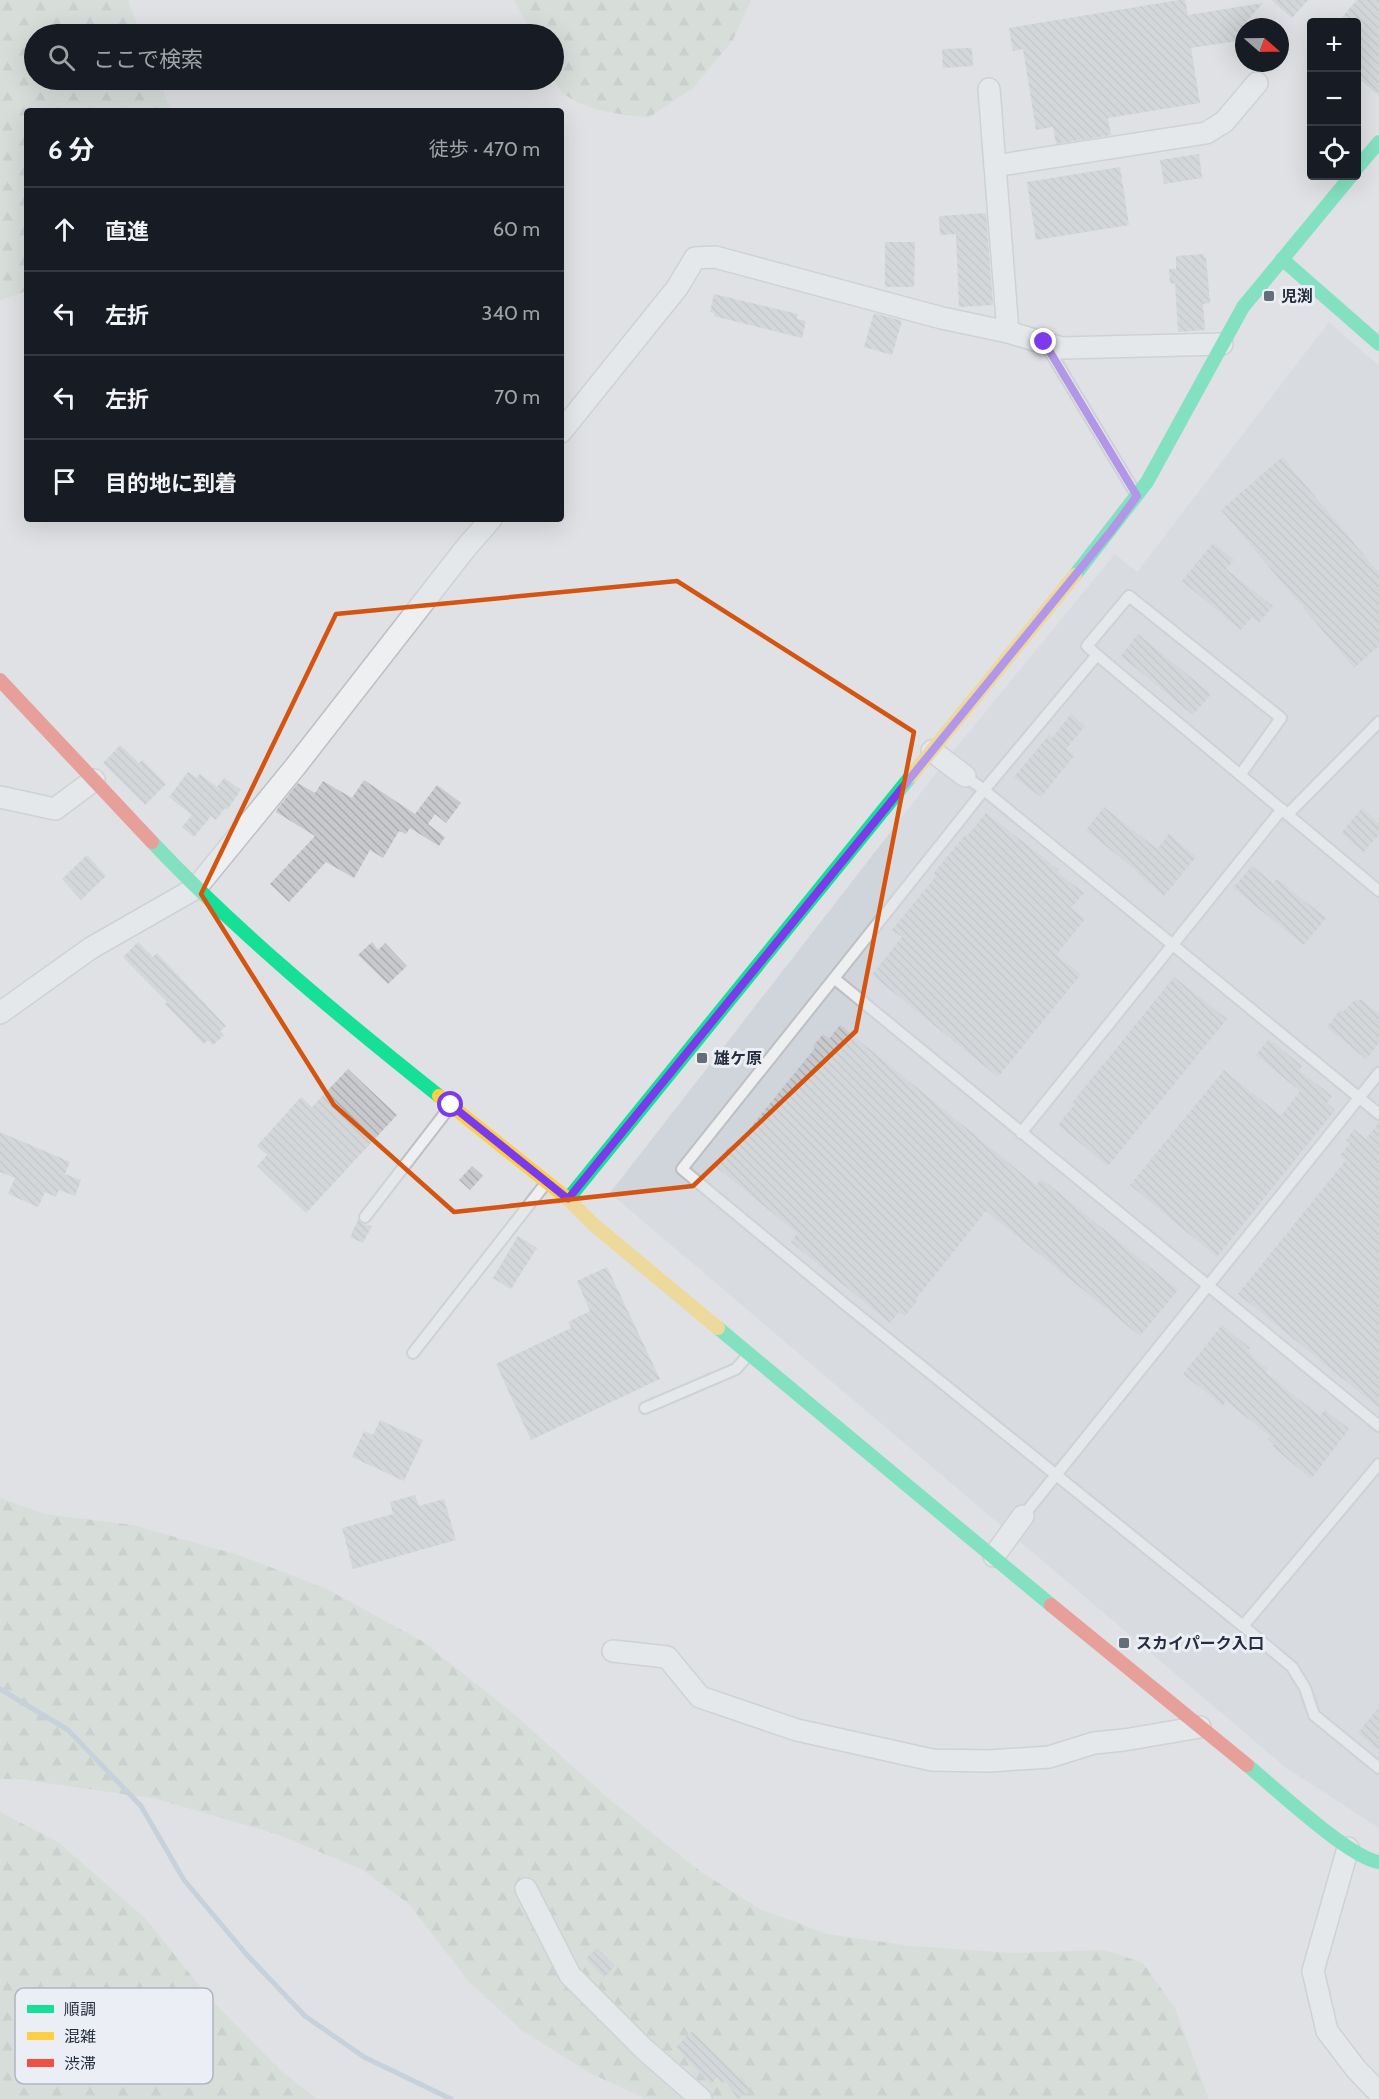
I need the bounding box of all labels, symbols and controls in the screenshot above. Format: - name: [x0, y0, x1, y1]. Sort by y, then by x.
- north arrow: [1235, 18, 1289, 72]
- map controls: [1307, 18, 1361, 180]
- button: +: [1307, 18, 1361, 72]
- search box: [24, 24, 564, 90]
- icon: search: [45, 41, 78, 74]
- text: ここで検索: [93, 46, 203, 73]
- button: −: [1307, 72, 1361, 126]
- button: locate: [1307, 126, 1361, 180]
- text: 6 分: [48, 134, 94, 166]
- text: 徒歩 · 470 m: [429, 137, 540, 161]
- icon: ahead: [48, 213, 81, 246]
- text: 60 m: [493, 217, 540, 241]
- text: 直進: [105, 218, 149, 245]
- place label: 児渕: [1281, 287, 1313, 306]
- marker: 児渕: [1262, 289, 1276, 303]
- icon: left: [48, 297, 81, 330]
- text: 340 m: [482, 301, 540, 325]
- text: 左折: [105, 302, 149, 329]
- route end: [1030, 328, 1056, 354]
- icon: left: [48, 381, 81, 414]
- text: 70 m: [494, 385, 540, 409]
- text: 左折: [105, 386, 149, 413]
- icon: arrive: [48, 465, 81, 498]
- text: 目的地に到着: [105, 470, 237, 497]
- place label: 雄ケ原: [713, 1049, 762, 1068]
- marker: 雄ケ原: [695, 1051, 709, 1065]
- route start: [437, 1091, 463, 1117]
- place label: スカイパーク入口: [1136, 1634, 1264, 1653]
- marker: スカイパーク入口: [1117, 1636, 1131, 1650]
- legend: [15, 1988, 213, 2084]
- text: 順調: [64, 2000, 96, 2019]
- text: 混雑: [64, 2027, 96, 2046]
- text: 渋滞: [64, 2054, 96, 2073]

